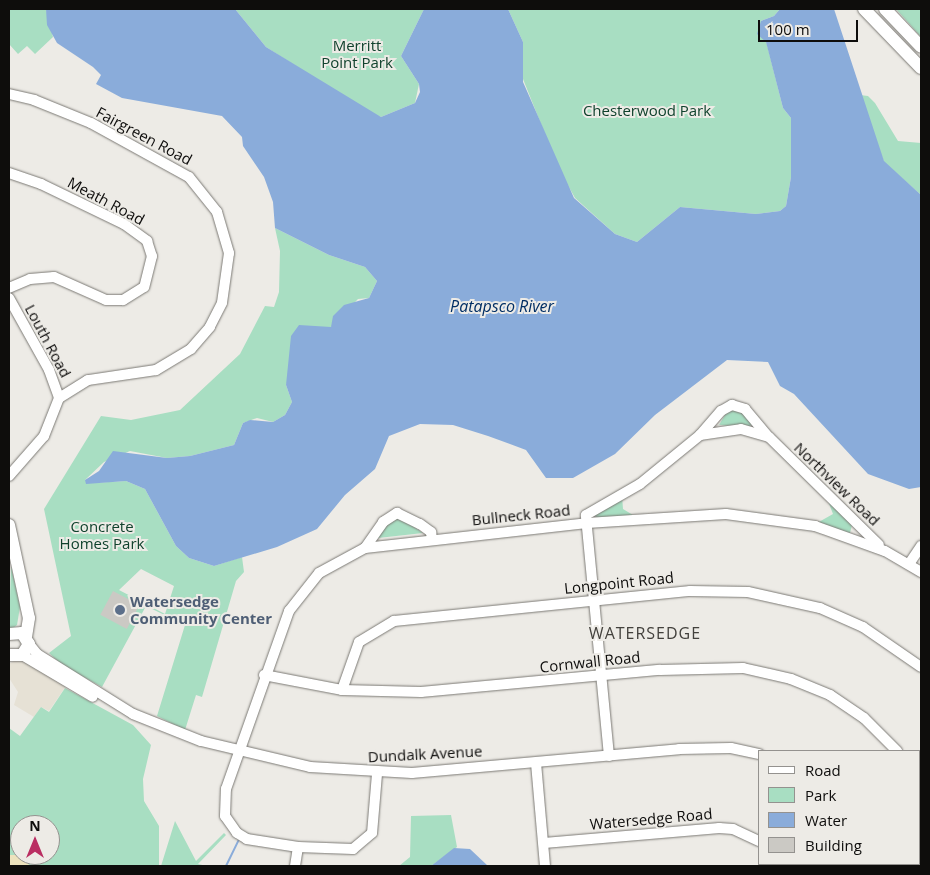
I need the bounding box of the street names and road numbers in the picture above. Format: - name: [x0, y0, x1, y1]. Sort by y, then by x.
- street label: Fairgreen Road: [93, 103, 195, 169]
- street label: Meath Road: [64, 173, 148, 229]
- street label: Louth Road: [21, 301, 75, 381]
- street label: Northview Road: [790, 439, 884, 529]
- street label: Bullneck Road: [471, 501, 571, 529]
- street label: Longpoint Road: [563, 568, 675, 598]
- street label: Cornwall Road: [539, 648, 641, 676]
- street label: Dundalk Avenue: [367, 742, 483, 766]
- street label: Watersedge Road: [589, 805, 713, 833]

